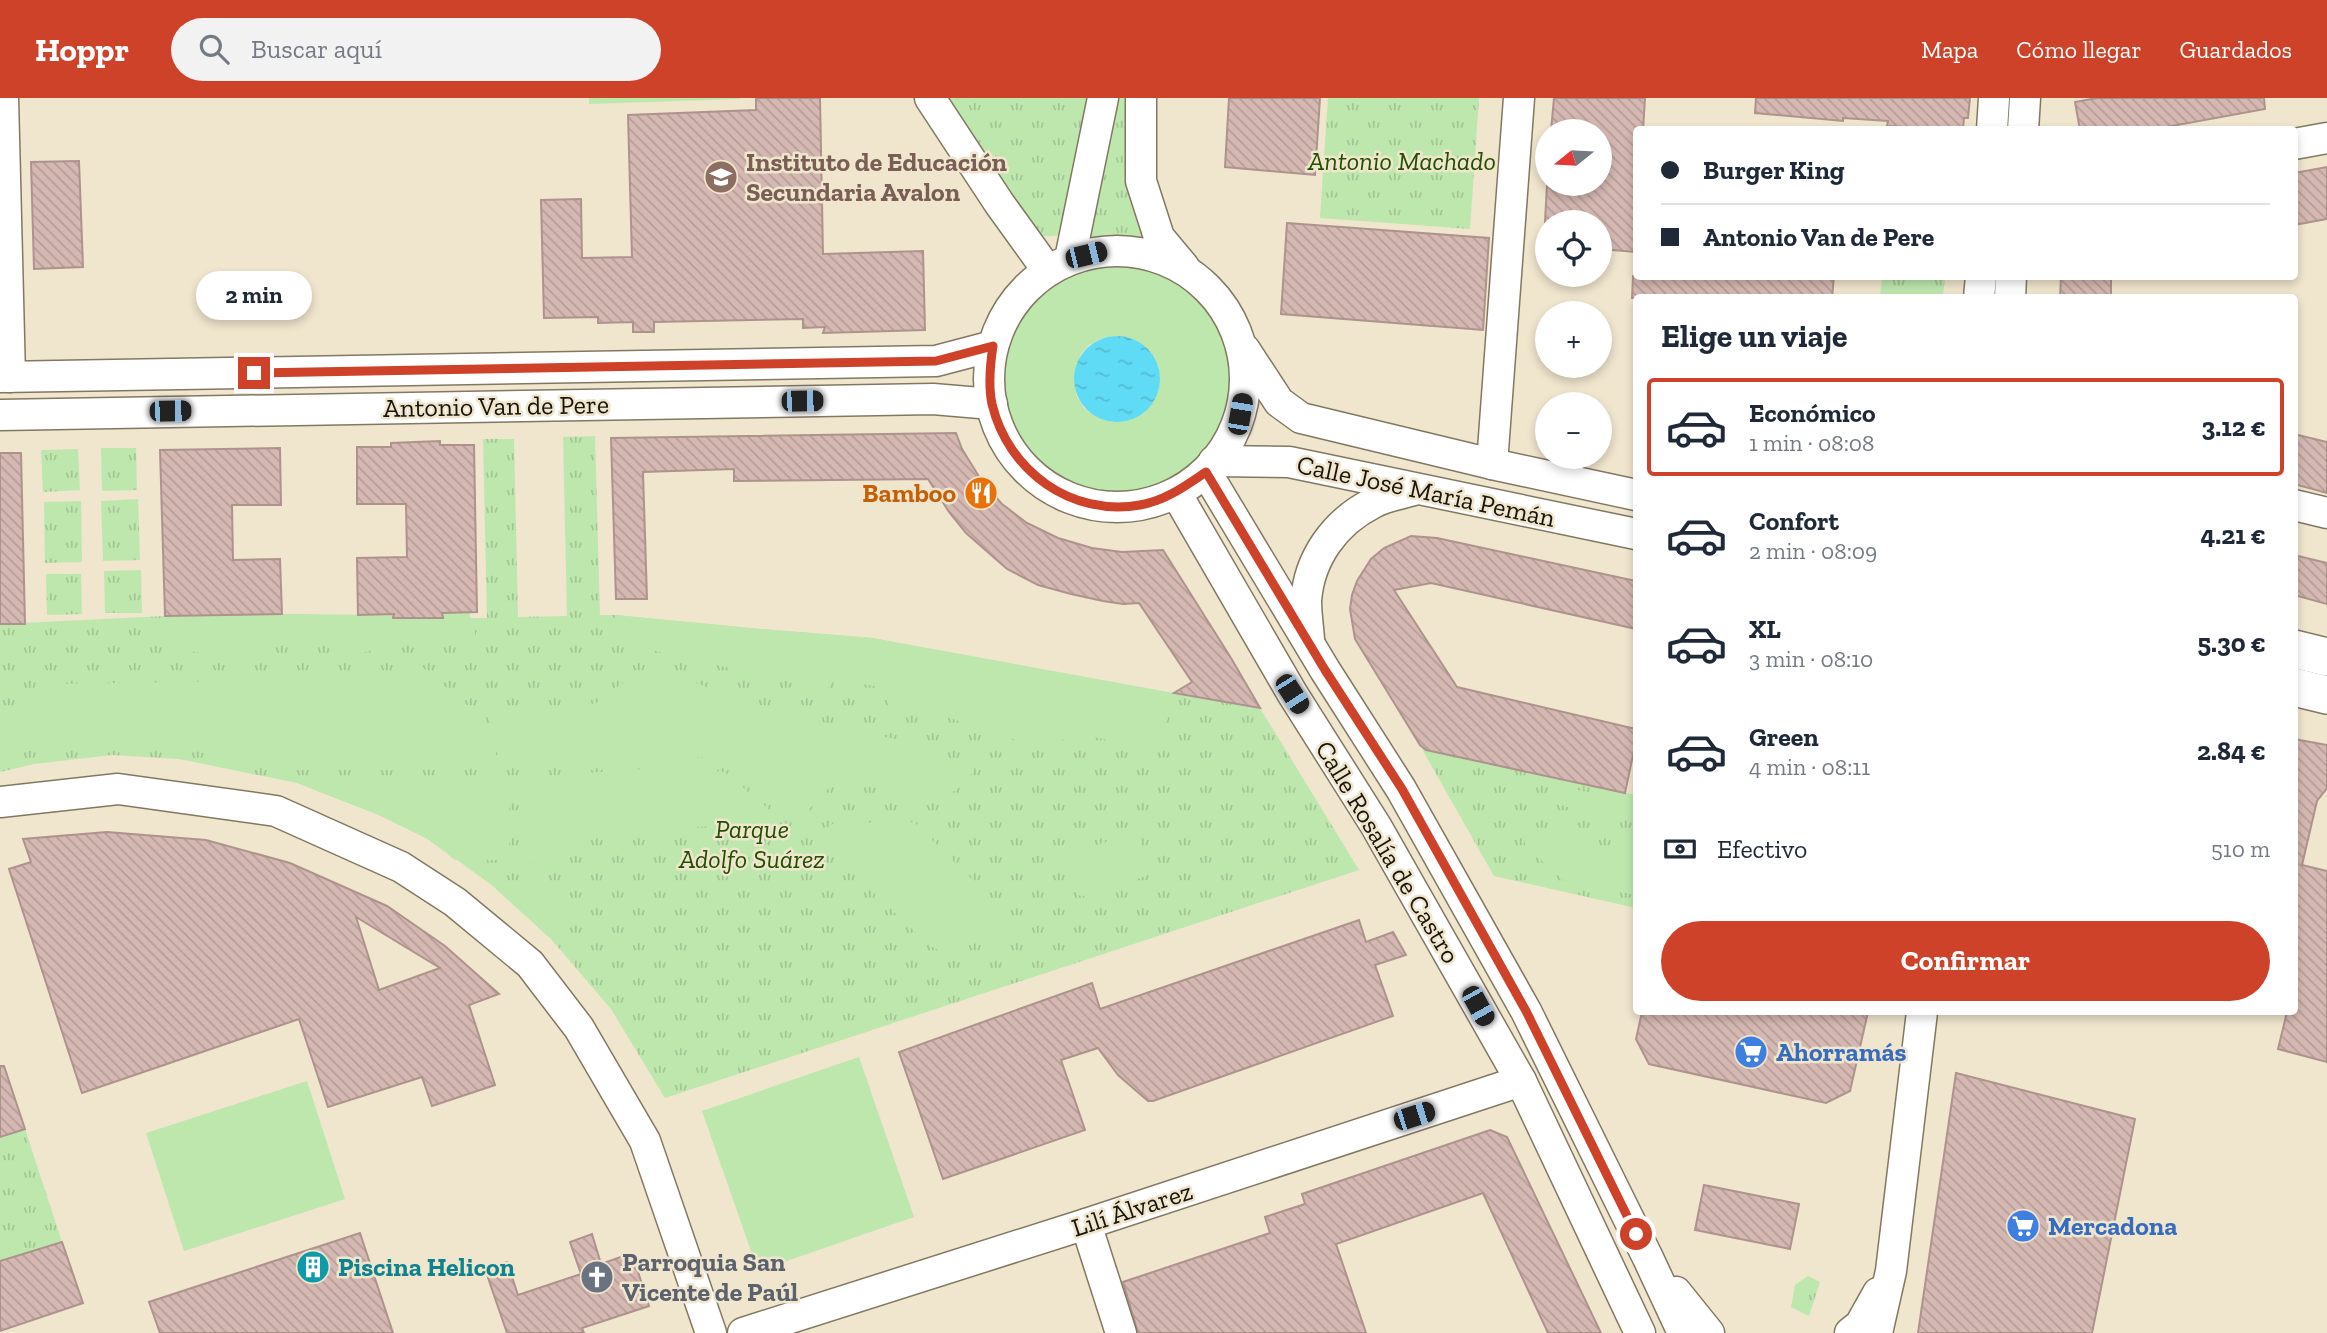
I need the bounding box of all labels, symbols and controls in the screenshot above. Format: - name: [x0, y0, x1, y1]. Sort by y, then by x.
- search box: [171, 18, 661, 81]
- text: Hoppr: [35, 30, 129, 69]
- icon: search: [195, 30, 233, 68]
- text: Buscar aquí: [251, 33, 382, 65]
- text: Mapa: [1921, 35, 1978, 64]
- text: Cómo llegar: [2016, 35, 2142, 64]
- text: Guardados: [2180, 35, 2292, 64]
- north arrow: [1535, 119, 1612, 196]
- map controls: [1535, 119, 1612, 469]
- park label: Antonio Machado: [1307, 145, 1496, 177]
- place label: Instituto de Educación Secundaria Avalon: [746, 146, 1008, 208]
- text: Burger King: [1703, 154, 1845, 186]
- school or university icon: Instituto de Educación Secundaria Avalon: [702, 158, 740, 196]
- button: locate: [1535, 210, 1612, 287]
- text: Antonio Van de Pere: [1703, 221, 1934, 253]
- car: [1064, 240, 1109, 270]
- callout: 2 min: [196, 272, 312, 320]
- text: 2 min: [225, 281, 283, 309]
- button: +: [1535, 301, 1612, 378]
- text: Elige un viaje: [1661, 317, 1848, 355]
- route end: [238, 357, 270, 389]
- street label: Antonio Van de Pere: [383, 388, 609, 424]
- car: [781, 390, 824, 412]
- car: [1227, 391, 1254, 437]
- button: −: [1535, 392, 1612, 469]
- icon: car: [1665, 396, 1728, 459]
- text: Económico: [1749, 397, 1876, 429]
- car: [149, 400, 192, 422]
- text: 3.12 €: [2201, 411, 2266, 443]
- text: 1 min · 08:08: [1749, 429, 1874, 457]
- street label: Calle José María Pemán: [1294, 448, 1558, 534]
- restaurant icon: Bamboo: [962, 474, 1000, 512]
- place label: Bamboo: [862, 477, 956, 509]
- icon: car: [1665, 504, 1728, 567]
- text: Confort: [1749, 505, 1839, 537]
- text: 4.21 €: [2201, 519, 2266, 551]
- text: 2 min · 08:09: [1749, 537, 1877, 565]
- icon: car: [1665, 612, 1728, 675]
- text: XL: [1749, 613, 1781, 645]
- text: 5.30 €: [2197, 627, 2266, 659]
- text: 3 min · 08:10: [1749, 645, 1873, 673]
- car: [1272, 671, 1313, 717]
- icon: car: [1665, 720, 1728, 783]
- text: Green: [1749, 721, 1819, 753]
- street label: Calle Rosalía de Castro: [1309, 735, 1467, 969]
- text: 2.84 €: [2197, 735, 2266, 767]
- text: 4 min · 08:11: [1749, 753, 1870, 781]
- park label: Parque Adolfo Suárez: [678, 813, 825, 875]
- icon: cash: [1661, 830, 1699, 868]
- text: Efectivo: [1717, 833, 1807, 865]
- text: 510 m: [2211, 835, 2270, 863]
- button: Confirmar: [1661, 921, 2270, 1001]
- car: [1459, 983, 1498, 1029]
- supermarket icon: Ahorramás: [1732, 1033, 1770, 1071]
- place label: Ahorramás: [1776, 1036, 1907, 1068]
- car: [1391, 1100, 1438, 1132]
- street label: Lilí Álvarez: [1068, 1174, 1196, 1244]
- supermarket icon: Mercadona: [2004, 1207, 2042, 1245]
- place label: Mercadona: [2048, 1210, 2177, 1242]
- route start: [1620, 1218, 1652, 1250]
- place label: Parroquia San Vicente de Paúl: [622, 1246, 798, 1308]
- building icon: Piscina Helicon: [294, 1248, 332, 1286]
- place label: Piscina Helicon: [338, 1251, 516, 1283]
- church icon: Parroquia San Vicente de Paúl: [578, 1258, 616, 1296]

